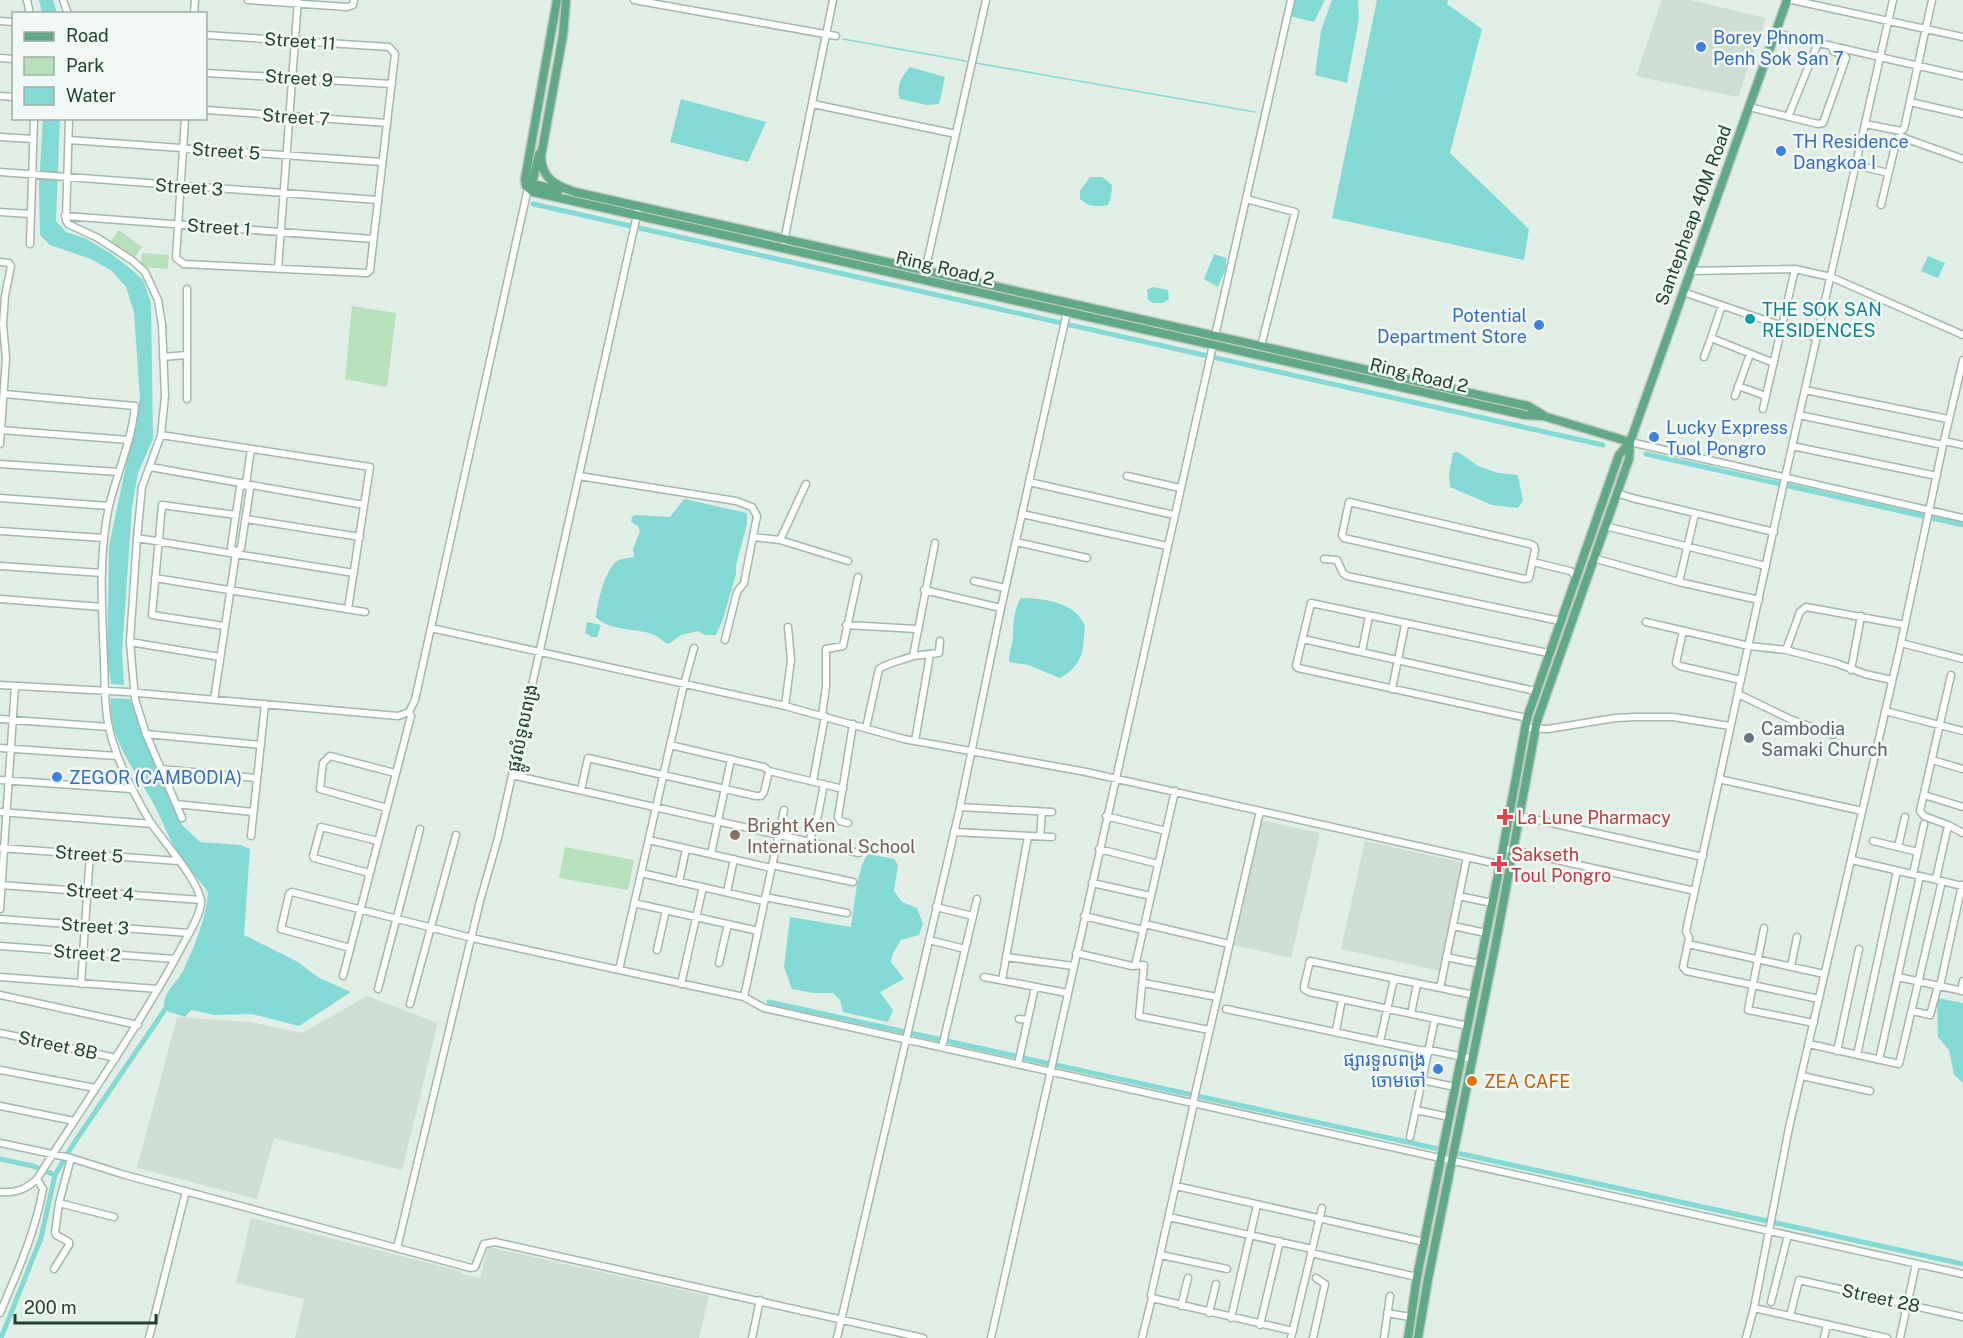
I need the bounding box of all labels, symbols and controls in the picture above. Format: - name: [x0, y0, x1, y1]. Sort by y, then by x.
- legend: [12, 12, 207, 120]
- text: Road: [66, 25, 109, 46]
- place label: Borey Phnom Penh Sok San 7: [1713, 27, 1844, 69]
- street label: Street 11: [264, 28, 336, 54]
- marker: Borey Phnom Penh Sok San 7: [1694, 40, 1708, 54]
- text: Park: [66, 55, 104, 76]
- street label: Street 9: [264, 65, 334, 91]
- text: Water: [66, 85, 116, 106]
- street label: Street 7: [261, 104, 331, 130]
- street label: Santepheap 40M Road: [1651, 122, 1735, 308]
- place label: TH Residence Dangkoa I: [1793, 131, 1909, 173]
- street label: Street 5: [191, 138, 261, 164]
- marker: TH Residence Dangkoa I: [1774, 144, 1788, 158]
- street label: Street 3: [154, 174, 224, 200]
- street label: Street 1: [186, 214, 252, 240]
- street label: Ring Road 2: [894, 246, 996, 290]
- place label: THE SOK SAN RESIDENCES: [1762, 299, 1882, 341]
- place label: Potential Department Store: [1377, 305, 1527, 347]
- marker: THE SOK SAN RESIDENCES: [1743, 312, 1757, 326]
- marker: Potential Department Store: [1532, 318, 1546, 332]
- street label: Ring Road 2: [1368, 353, 1470, 397]
- place label: Lucky Express Tuol Pongro: [1666, 417, 1788, 459]
- marker: Lucky Express Tuol Pongro: [1647, 430, 1661, 444]
- street label: ផ្លូវលំទួលពង្រ: [502, 682, 548, 775]
- place label: Cambodia Samaki Church: [1761, 718, 1888, 760]
- marker: Cambodia Samaki Church: [1742, 731, 1756, 745]
- place label: ZEGOR (CAMBODIA): [69, 767, 242, 788]
- marker: ZEGOR (CAMBODIA): [50, 770, 64, 784]
- place label: La Lune Pharmacy: [1517, 807, 1671, 828]
- marker: La Lune Pharmacy: [1498, 810, 1512, 824]
- place label: Bright Ken International School: [747, 815, 916, 857]
- marker: Bright Ken International School: [728, 828, 742, 842]
- street label: Street 5: [54, 841, 124, 867]
- place label: Sakseth Toul Pongro: [1511, 844, 1611, 886]
- marker: Sakseth Toul Pongro: [1492, 857, 1506, 871]
- street label: Street 4: [65, 879, 135, 905]
- street label: Street 3: [60, 913, 130, 939]
- street label: Street 2: [53, 940, 121, 966]
- street label: Street 8B: [16, 1026, 100, 1064]
- place label: ផ្សារទួលពង្រ ចោមចៅ: [1343, 1049, 1426, 1091]
- marker: ផ្សារទួលពង្រ ចោមចៅ: [1431, 1062, 1445, 1076]
- place label: ZEA CAFE: [1484, 1071, 1570, 1092]
- marker: ZEA CAFE: [1465, 1074, 1479, 1088]
- street label: Street 28: [1840, 1279, 1922, 1317]
- scale bar: [15, 1287, 156, 1325]
- text: 200 m: [24, 1297, 77, 1318]

